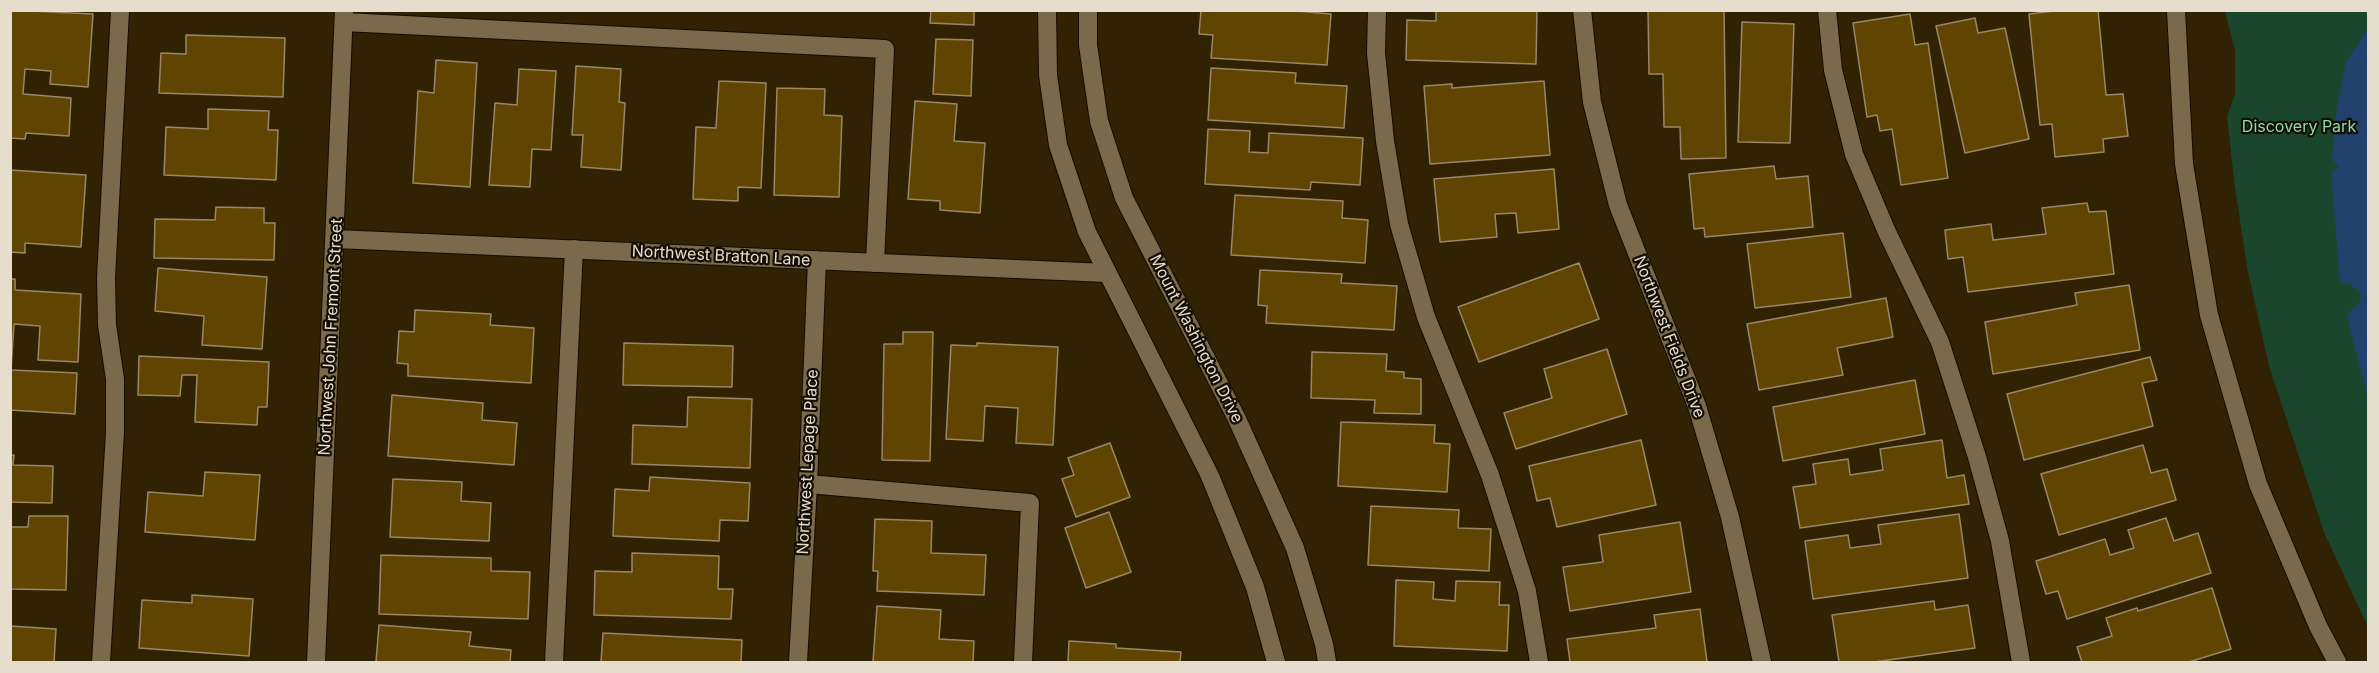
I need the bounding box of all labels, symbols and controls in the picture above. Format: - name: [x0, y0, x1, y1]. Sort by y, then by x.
- park label: Discovery Park: [2242, 117, 2356, 137]
- street label: Northwest John Fremont Street: [315, 218, 347, 456]
- street label: Northwest Bratton Lane: [631, 242, 811, 270]
- street label: Mount Washington Drive: [1145, 252, 1247, 426]
- street label: Northwest Fields Drive: [1629, 253, 1709, 421]
- street label: Northwest Lepage Place: [794, 369, 822, 555]

